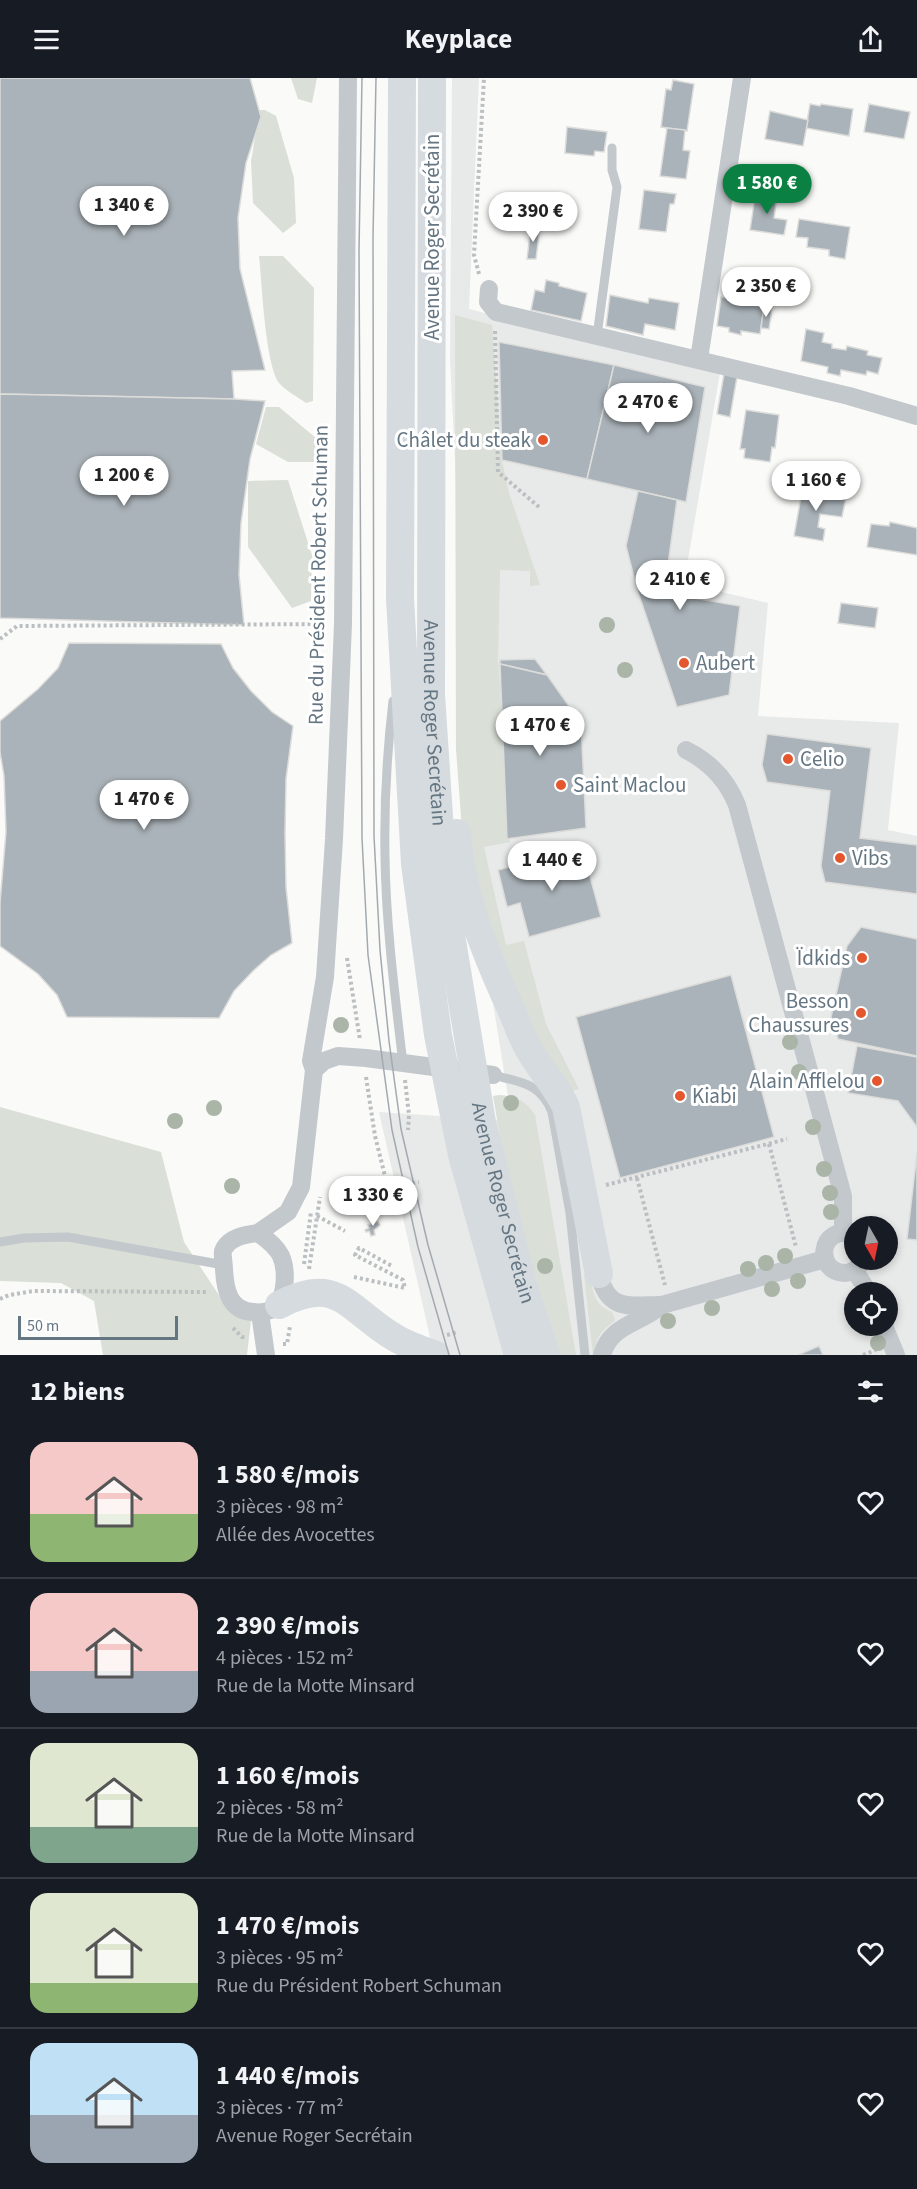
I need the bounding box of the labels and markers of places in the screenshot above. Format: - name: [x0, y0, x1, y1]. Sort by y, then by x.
- pin: 1 580 €: [712, 164, 822, 215]
- pin: 1 340 €: [69, 186, 179, 237]
- pin: 2 390 €: [478, 192, 588, 243]
- pin: 2 350 €: [711, 267, 821, 318]
- pin: 2 470 €: [593, 383, 703, 434]
- place label: Châlet du steak: [397, 425, 532, 455]
- marker: Châlet du steak: [536, 433, 550, 447]
- pin: 1 200 €: [69, 456, 179, 507]
- pin: 1 160 €: [761, 461, 871, 512]
- pin: 2 410 €: [625, 560, 735, 611]
- place label: Aubert: [696, 648, 755, 678]
- marker: Aubert: [677, 656, 691, 670]
- pin: 1 470 €: [485, 706, 595, 757]
- place label: Celio: [800, 744, 844, 774]
- marker: Celio: [781, 752, 795, 766]
- place label: Saint Maclou: [573, 770, 686, 800]
- marker: Saint Maclou: [554, 778, 568, 792]
- pin: 1 470 €: [89, 780, 199, 831]
- pin: 1 440 €: [497, 841, 607, 892]
- place label: Vibs: [852, 843, 889, 873]
- marker: Vibs: [833, 851, 847, 865]
- place label: Ïdkids: [796, 943, 850, 973]
- marker: Ïdkids: [855, 951, 869, 965]
- place label: Besson Chaussures: [748, 986, 849, 1040]
- marker: Besson Chaussures: [854, 1006, 868, 1020]
- place label: Alain Afflelou: [750, 1066, 865, 1096]
- marker: Alain Afflelou: [870, 1074, 884, 1088]
- place label: Kiabi: [692, 1081, 737, 1111]
- marker: Kiabi: [673, 1089, 687, 1103]
- pin: 1 330 €: [318, 1176, 428, 1227]

